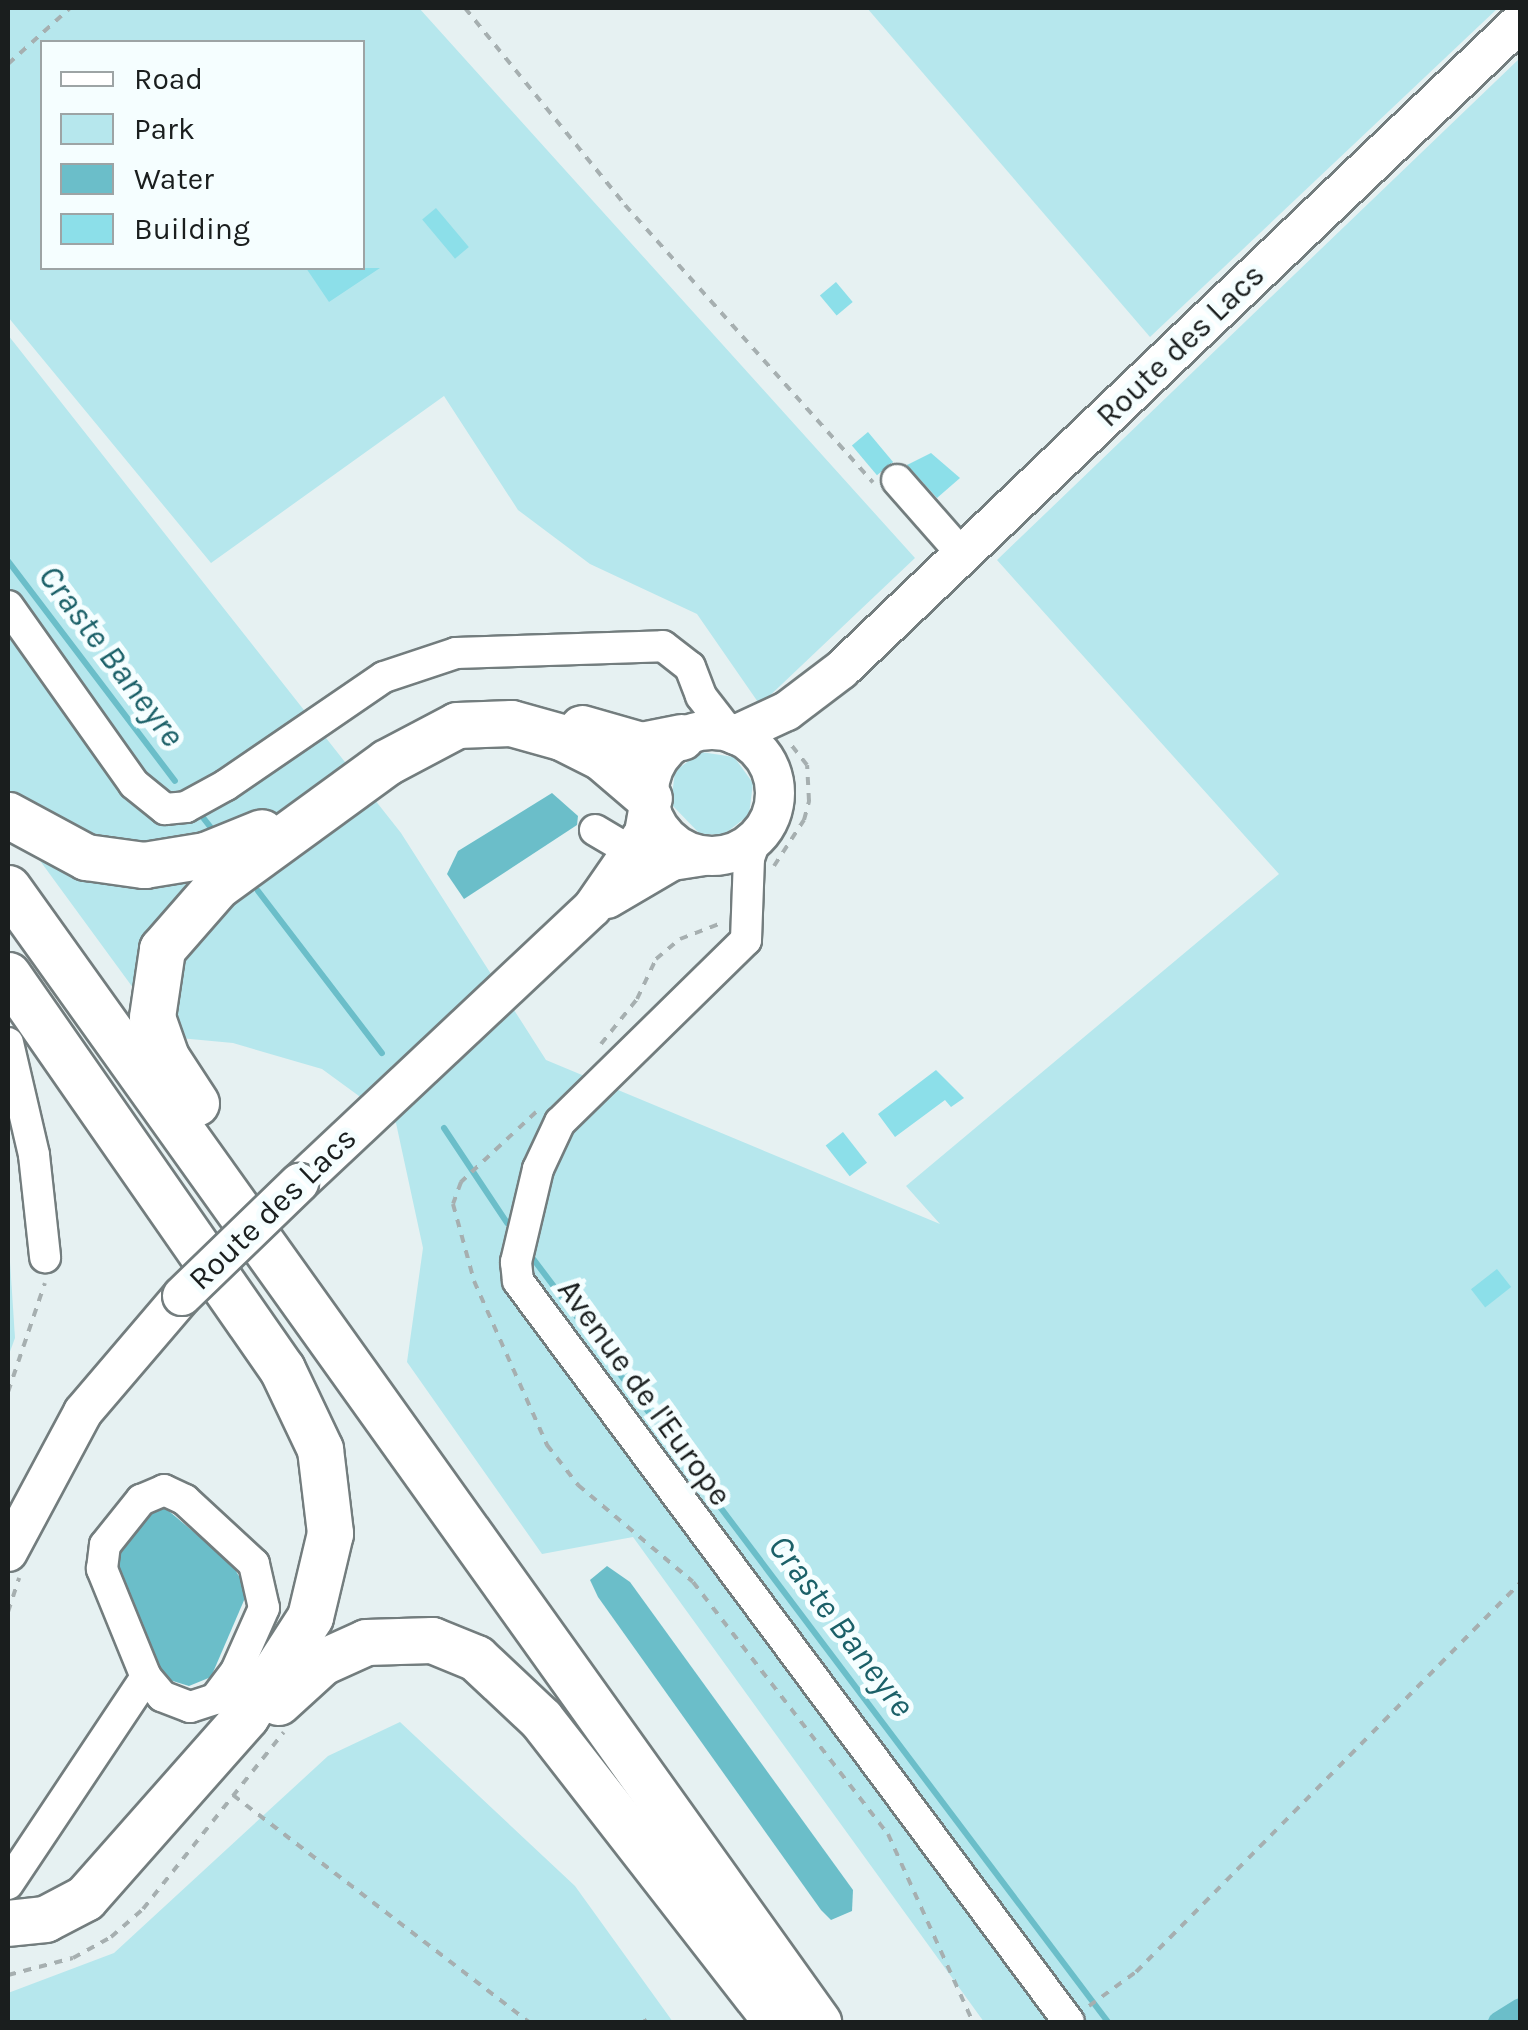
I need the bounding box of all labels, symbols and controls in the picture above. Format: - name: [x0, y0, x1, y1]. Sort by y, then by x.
- legend: [40, 40, 365, 270]
- text: Road: [134, 61, 203, 97]
- text: Park: [134, 111, 195, 147]
- text: Water: [134, 161, 214, 197]
- text: Building: [134, 211, 250, 247]
- street label: Route des Lacs: [1089, 256, 1273, 436]
- water label: Craste Baneyre: [29, 557, 193, 755]
- street label: Route des Lacs: [181, 1119, 365, 1299]
- street label: Avenue de l'Europe: [549, 1272, 739, 1514]
- water label: Craste Baneyre: [759, 1527, 923, 1725]

